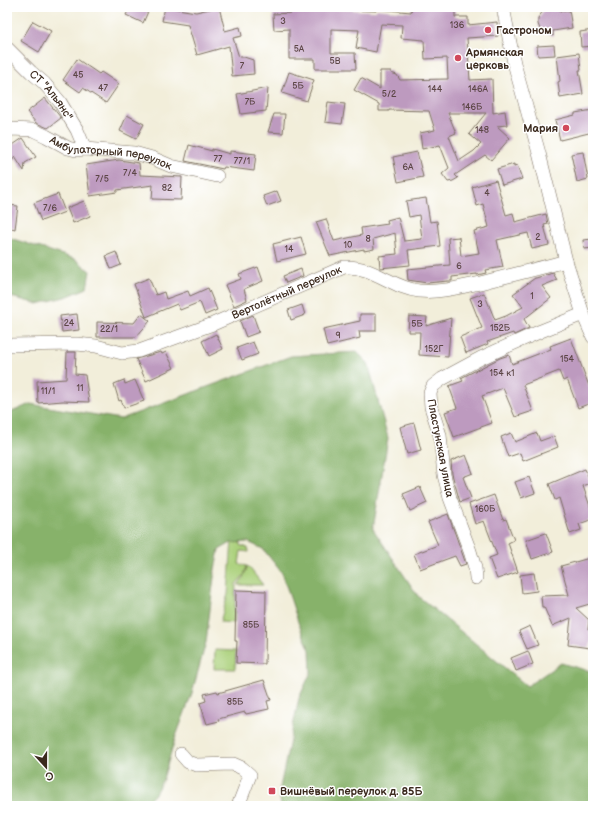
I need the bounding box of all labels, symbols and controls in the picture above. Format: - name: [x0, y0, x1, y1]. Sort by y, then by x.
- house number: 3: [280, 16, 286, 27]
- house number: 136: [450, 20, 465, 31]
- place label: Гастроном: [496, 24, 552, 37]
- marker: Гастроном: [483, 25, 493, 35]
- house number: 5А: [294, 44, 305, 55]
- place label: Армянская церковь: [465, 46, 524, 72]
- marker: Армянская церковь: [453, 53, 463, 63]
- house number: 5В: [330, 56, 341, 67]
- house number: 7: [240, 61, 245, 72]
- street label: СТ "Альянс": [27, 68, 75, 123]
- house number: 45: [73, 70, 83, 81]
- house number: 5Б: [292, 81, 304, 92]
- house number: 47: [98, 83, 109, 94]
- house number: 144: [428, 84, 443, 95]
- house number: 146А: [468, 84, 489, 95]
- house number: 5/2: [382, 89, 397, 100]
- house number: 7Б: [245, 97, 256, 108]
- house number: 146Б: [462, 102, 483, 113]
- place label: Мария: [523, 122, 558, 135]
- marker: Мария: [561, 123, 571, 133]
- house number: 148: [475, 125, 489, 136]
- street label: Амбулаторный переулок: [46, 133, 174, 173]
- house number: 77: [214, 154, 223, 165]
- house number: 77/1: [234, 156, 250, 167]
- house number: 6А: [403, 162, 414, 173]
- house number: 7/4: [123, 168, 137, 179]
- house number: 7/5: [95, 174, 109, 185]
- house number: 82: [162, 183, 173, 194]
- house number: 4: [484, 188, 490, 199]
- house number: 7/6: [43, 203, 57, 214]
- house number: 2: [535, 232, 541, 243]
- house number: 8: [365, 234, 371, 245]
- house number: 10: [344, 240, 352, 251]
- house number: 14: [285, 244, 294, 255]
- house number: 6: [456, 261, 462, 272]
- street label: Вертолётный переулок: [230, 263, 344, 322]
- house number: 1: [530, 291, 534, 302]
- house number: 3: [477, 299, 483, 310]
- house number: 24: [64, 318, 75, 329]
- house number: 5Б: [411, 319, 423, 330]
- house number: 152Б: [490, 323, 511, 334]
- house number: 22/1: [100, 324, 118, 335]
- house number: 9: [335, 330, 341, 341]
- house number: 152Г: [425, 344, 443, 355]
- house number: 154: [560, 354, 575, 365]
- house number: 154 к1: [490, 368, 514, 379]
- house number: 11: [77, 383, 83, 394]
- house number: 11/1: [41, 386, 55, 397]
- street label: Пластунская улица: [425, 398, 457, 499]
- house number: 160Б: [475, 504, 496, 515]
- house number: 85Б: [243, 620, 260, 631]
- house number: 85Б: [227, 697, 244, 708]
- north arrow: [26, 747, 66, 787]
- text: С: [43, 768, 55, 783]
- place label: Вишнёвый переулок д. 85Б: [280, 785, 422, 798]
- marker: Вишнёвый переулок д. 85Б: [267, 786, 277, 796]

